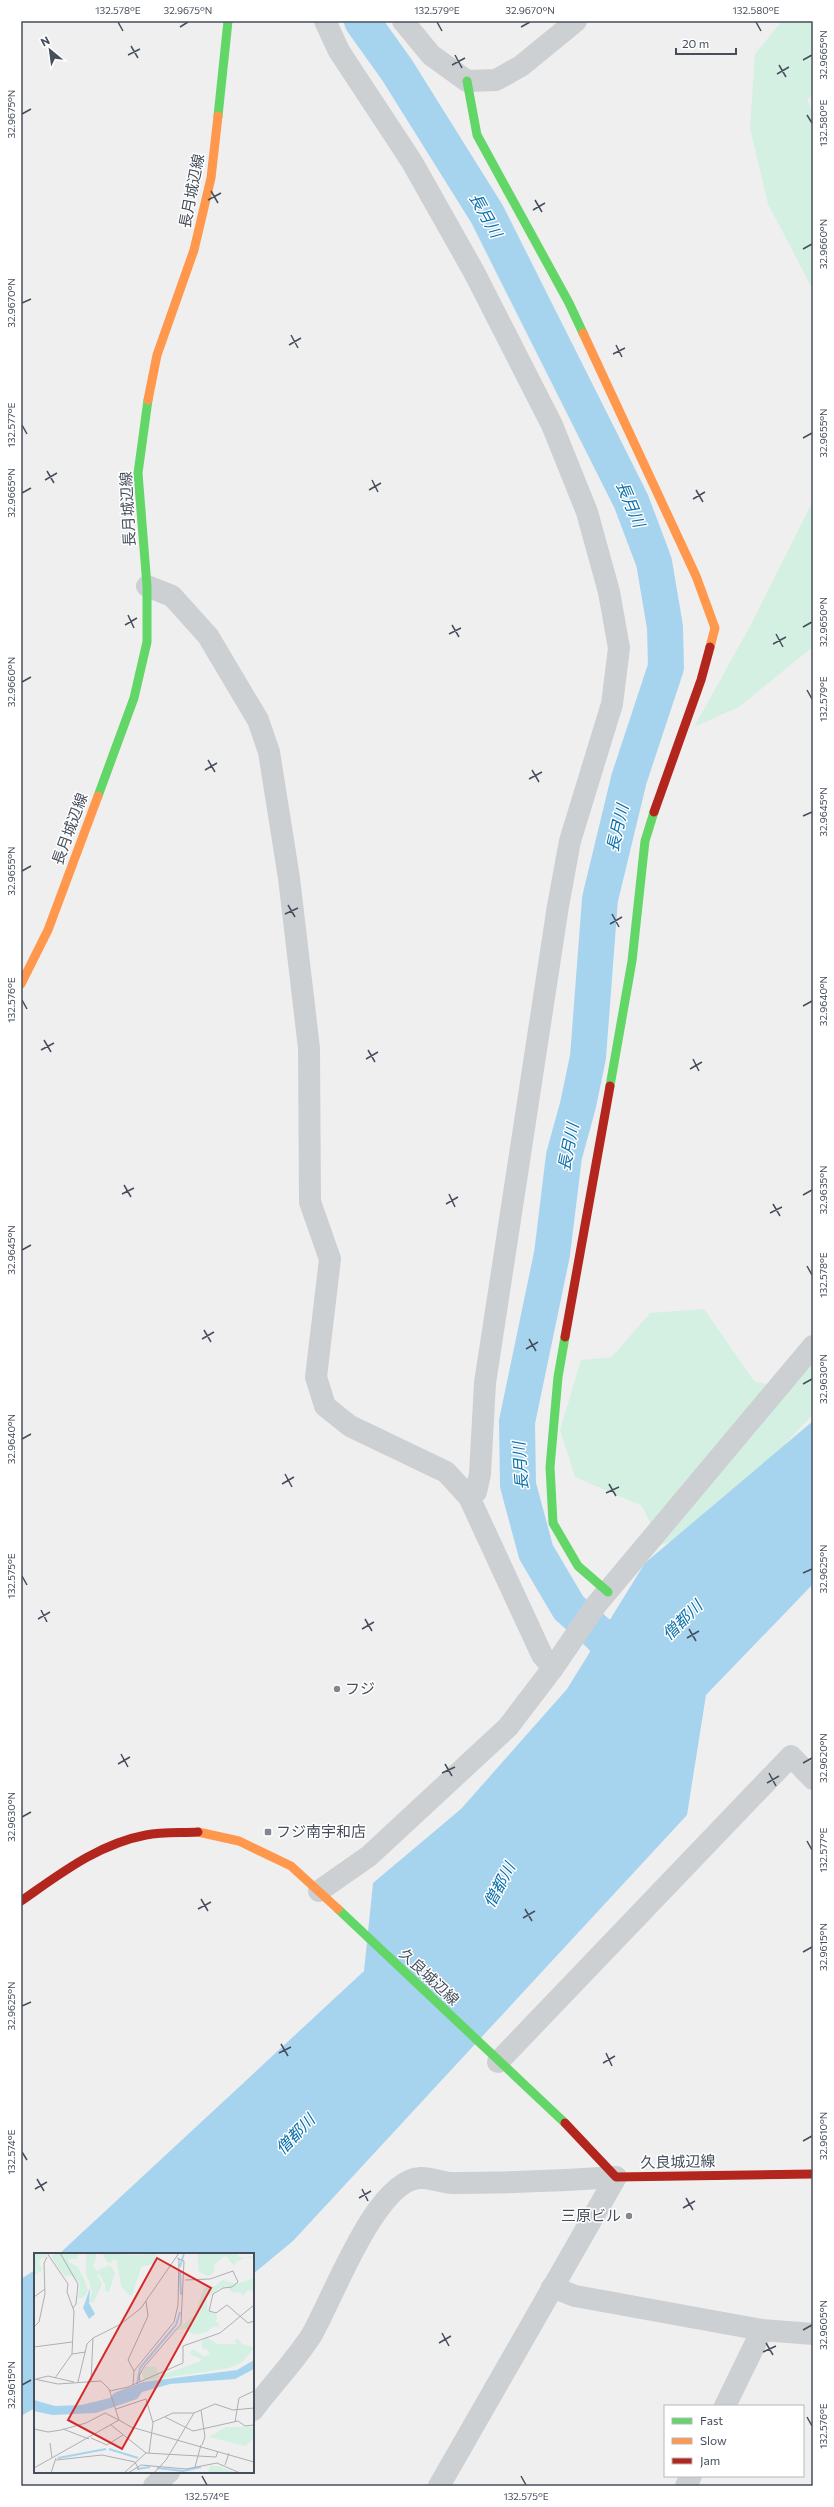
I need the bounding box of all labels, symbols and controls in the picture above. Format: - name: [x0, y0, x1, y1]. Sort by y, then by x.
- text: 132.578°E: [95, 4, 141, 16]
- text: 32.9675°N: [164, 4, 212, 16]
- text: 132.579°E: [414, 4, 460, 16]
- text: 32.9670°N: [505, 4, 555, 16]
- text: 132.580°E: [733, 4, 779, 16]
- north arrow: [30, 30, 70, 70]
- scale bar: [676, 30, 736, 56]
- text: 32.9665°N: [817, 30, 829, 80]
- text: N: [38, 33, 52, 49]
- text: 20 m: [682, 36, 709, 50]
- text: 32.9675°N: [5, 90, 17, 138]
- text: 132.580°E: [817, 100, 829, 146]
- street label: 長月城辺線: [175, 152, 207, 229]
- water label: 長月川: [466, 189, 507, 242]
- text: 32.9660°N: [817, 219, 829, 269]
- text: 32.9670°N: [5, 278, 17, 328]
- text: 132.577°E: [5, 402, 17, 447]
- text: 32.9655°N: [817, 408, 829, 458]
- text: 32.9665°N: [5, 468, 17, 518]
- street label: 長月城辺線: [116, 471, 138, 547]
- water label: 長月川: [613, 478, 650, 531]
- text: 32.9650°N: [817, 597, 829, 647]
- text: 32.9660°N: [5, 657, 17, 707]
- text: 132.579°E: [817, 676, 829, 722]
- text: 32.9645°N: [817, 787, 829, 837]
- street label: 長月城辺線: [48, 790, 90, 867]
- water label: 長月川: [602, 800, 632, 853]
- text: 32.9655°N: [5, 846, 17, 896]
- text: 32.9640°N: [817, 976, 829, 1026]
- text: 132.576°E: [5, 977, 17, 1023]
- water label: 長月川: [554, 1120, 582, 1172]
- text: 32.9635°N: [817, 1165, 829, 1215]
- text: 32.9645°N: [5, 1225, 17, 1275]
- text: 132.578°E: [817, 1252, 829, 1298]
- text: 32.9630°N: [817, 1354, 829, 1404]
- text: 32.9640°N: [5, 1414, 17, 1464]
- water label: 長月川: [508, 1439, 531, 1491]
- text: 32.9625°N: [817, 1544, 829, 1594]
- text: 132.575°E: [5, 1553, 17, 1599]
- water label: 僧都川: [658, 1595, 707, 1643]
- place label: フジ: [345, 1679, 375, 1697]
- marker: フジ: [332, 1684, 342, 1694]
- text: 32.9620°N: [817, 1733, 829, 1783]
- text: 32.9630°N: [5, 1792, 17, 1842]
- place label: フジ南宇和店: [276, 1822, 366, 1840]
- marker: フジ南宇和店: [263, 1827, 273, 1837]
- text: 132.577°E: [817, 1827, 829, 1872]
- water label: 僧都川: [479, 1857, 519, 1910]
- text: 32.9615°N: [817, 1923, 829, 1971]
- street label: 久良城辺線: [396, 1944, 463, 2008]
- text: 32.9625°N: [5, 1981, 17, 2031]
- water label: 僧都川: [271, 2108, 320, 2158]
- text: 32.9610°N: [817, 2112, 829, 2160]
- text: 132.574°E: [5, 2129, 17, 2174]
- street label: 久良城辺線: [640, 2151, 716, 2171]
- place label: 三原ビル: [561, 2206, 621, 2224]
- marker: 三原ビル: [624, 2211, 634, 2221]
- inset map: [34, 2253, 254, 2473]
- text: 32.9605°N: [817, 2300, 829, 2350]
- text: 32.9615°N: [5, 2361, 17, 2409]
- text: 132.576°E: [817, 2403, 829, 2449]
- legend: [664, 2405, 804, 2477]
- text: Fast: [700, 2413, 723, 2427]
- text: Slow: [700, 2433, 727, 2447]
- text: Jam: [700, 2453, 720, 2468]
- text: 132.574°E: [185, 2490, 230, 2502]
- text: 132.575°E: [503, 2490, 549, 2502]

